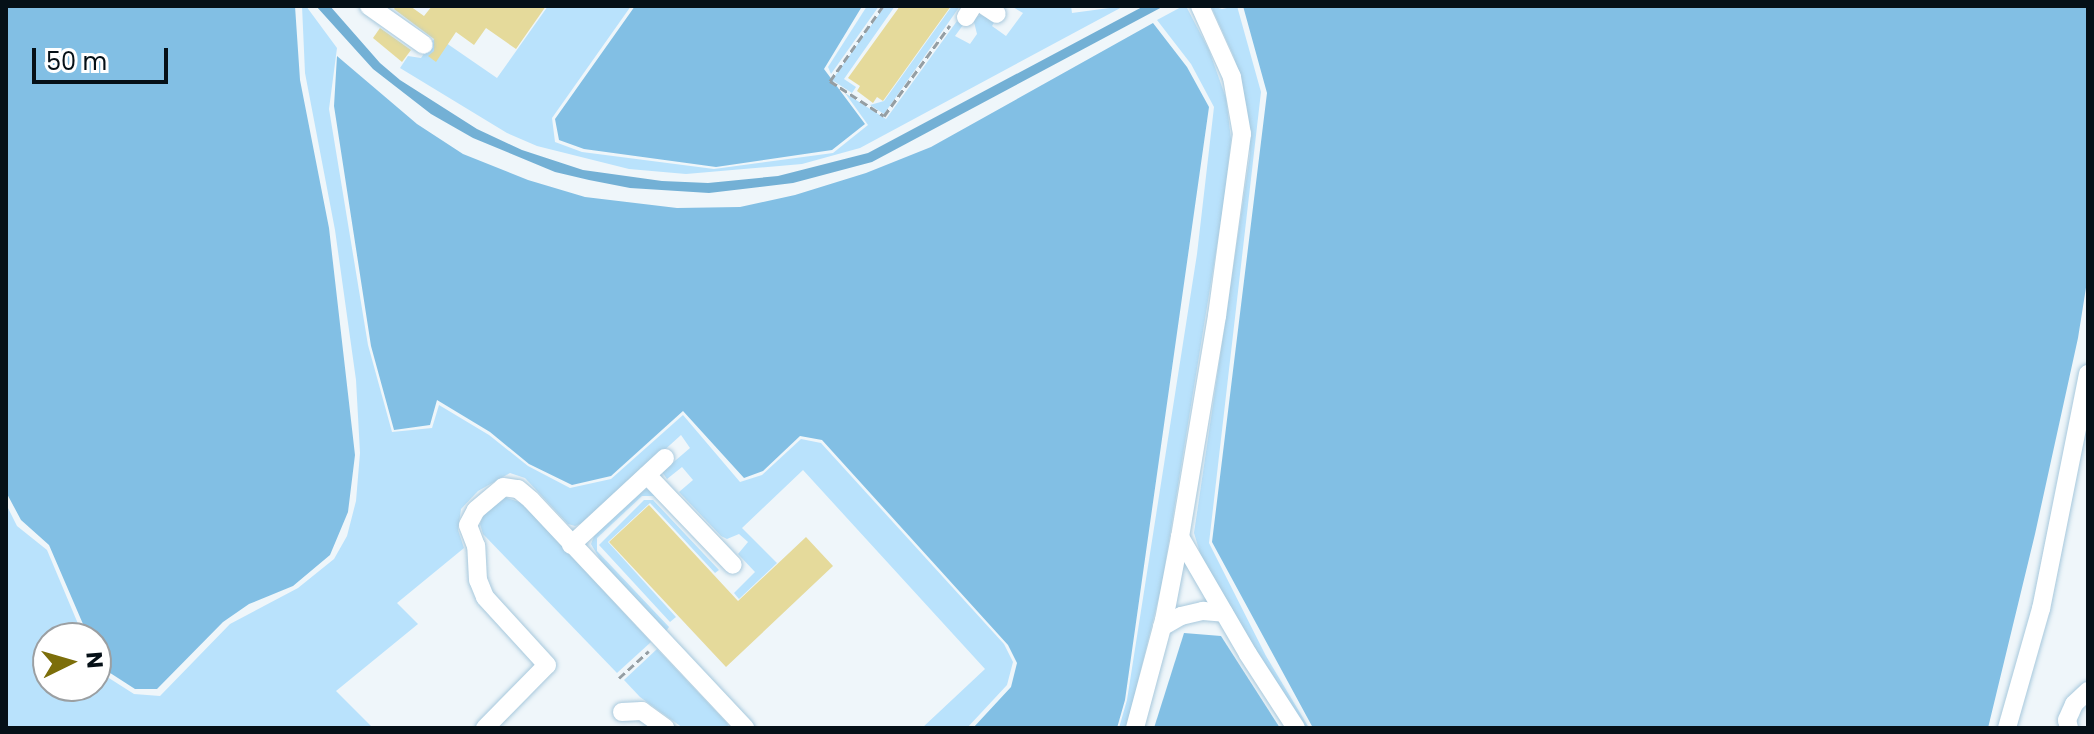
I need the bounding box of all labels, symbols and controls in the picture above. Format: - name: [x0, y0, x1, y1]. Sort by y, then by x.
- scale bar: [36, 32, 172, 82]
- text: 50 m: [46, 45, 107, 78]
- north arrow: [32, 622, 112, 702]
- text: N: [78, 650, 111, 670]

